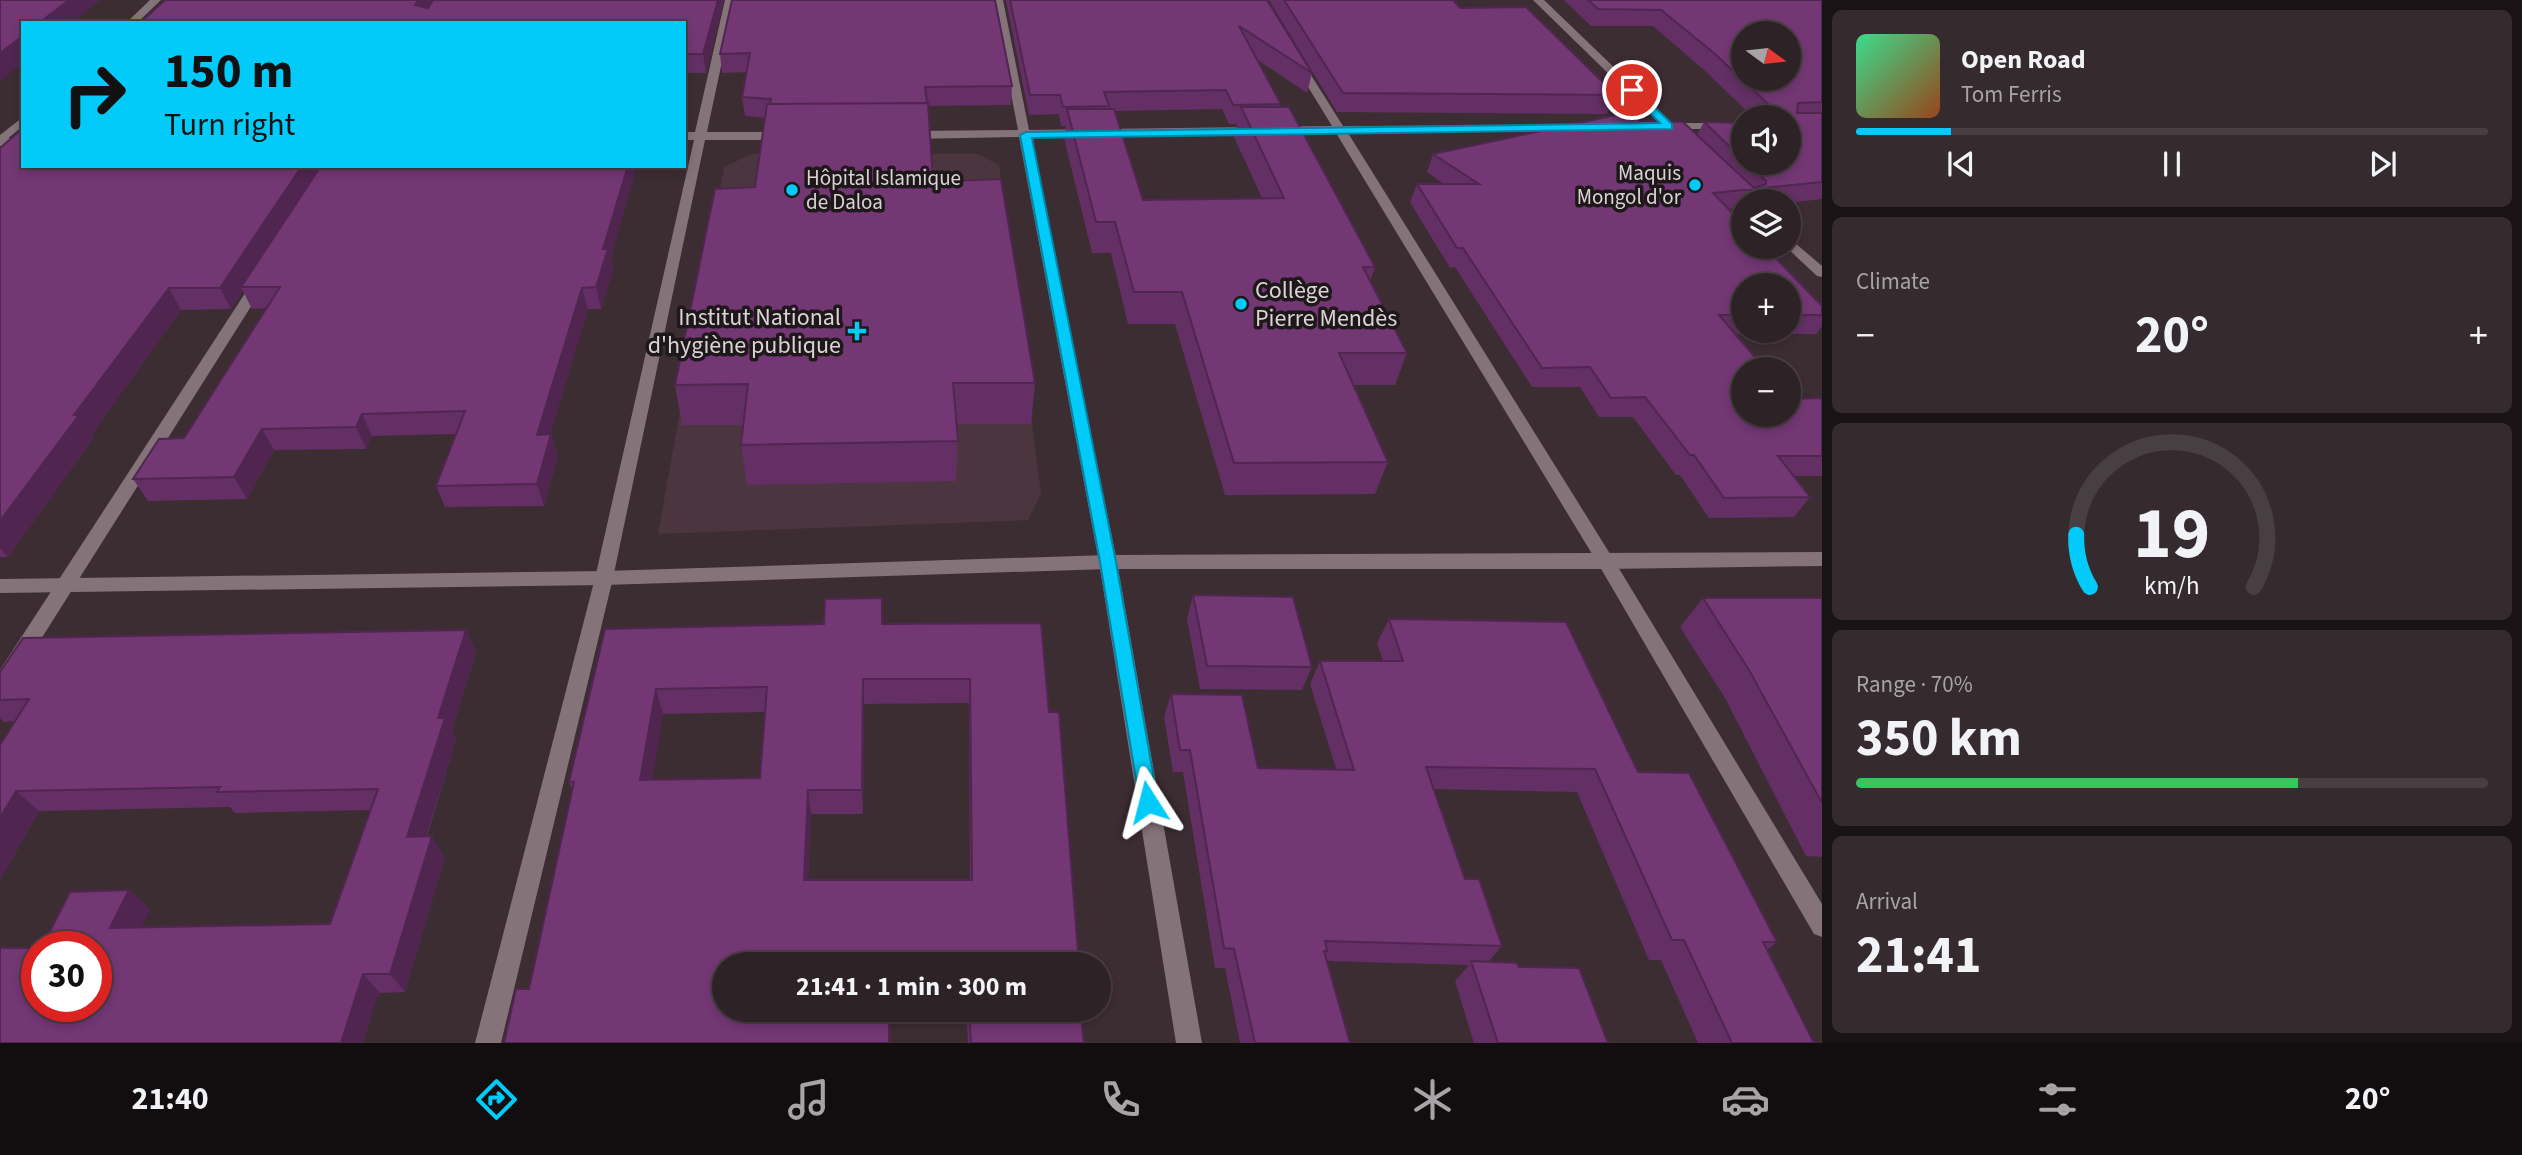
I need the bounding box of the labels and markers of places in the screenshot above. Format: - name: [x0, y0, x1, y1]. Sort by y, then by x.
- pin: [1602, 60, 1662, 120]
- place label: Maquis Mongol d'or: [1577, 158, 1682, 212]
- place label: Hôpital Islamique de Daloa: [806, 163, 961, 217]
- marker: Maquis Mongol d'or: [1687, 177, 1703, 193]
- marker: Hôpital Islamique de Daloa: [784, 182, 800, 198]
- place label: Collège Pierre Mendès: [1255, 273, 1397, 336]
- marker: Collège Pierre Mendès: [1233, 296, 1249, 312]
- place label: Institut National d'hygiène publique: [648, 300, 841, 363]
- marker: Institut National d'hygiène publique: [847, 321, 867, 341]

